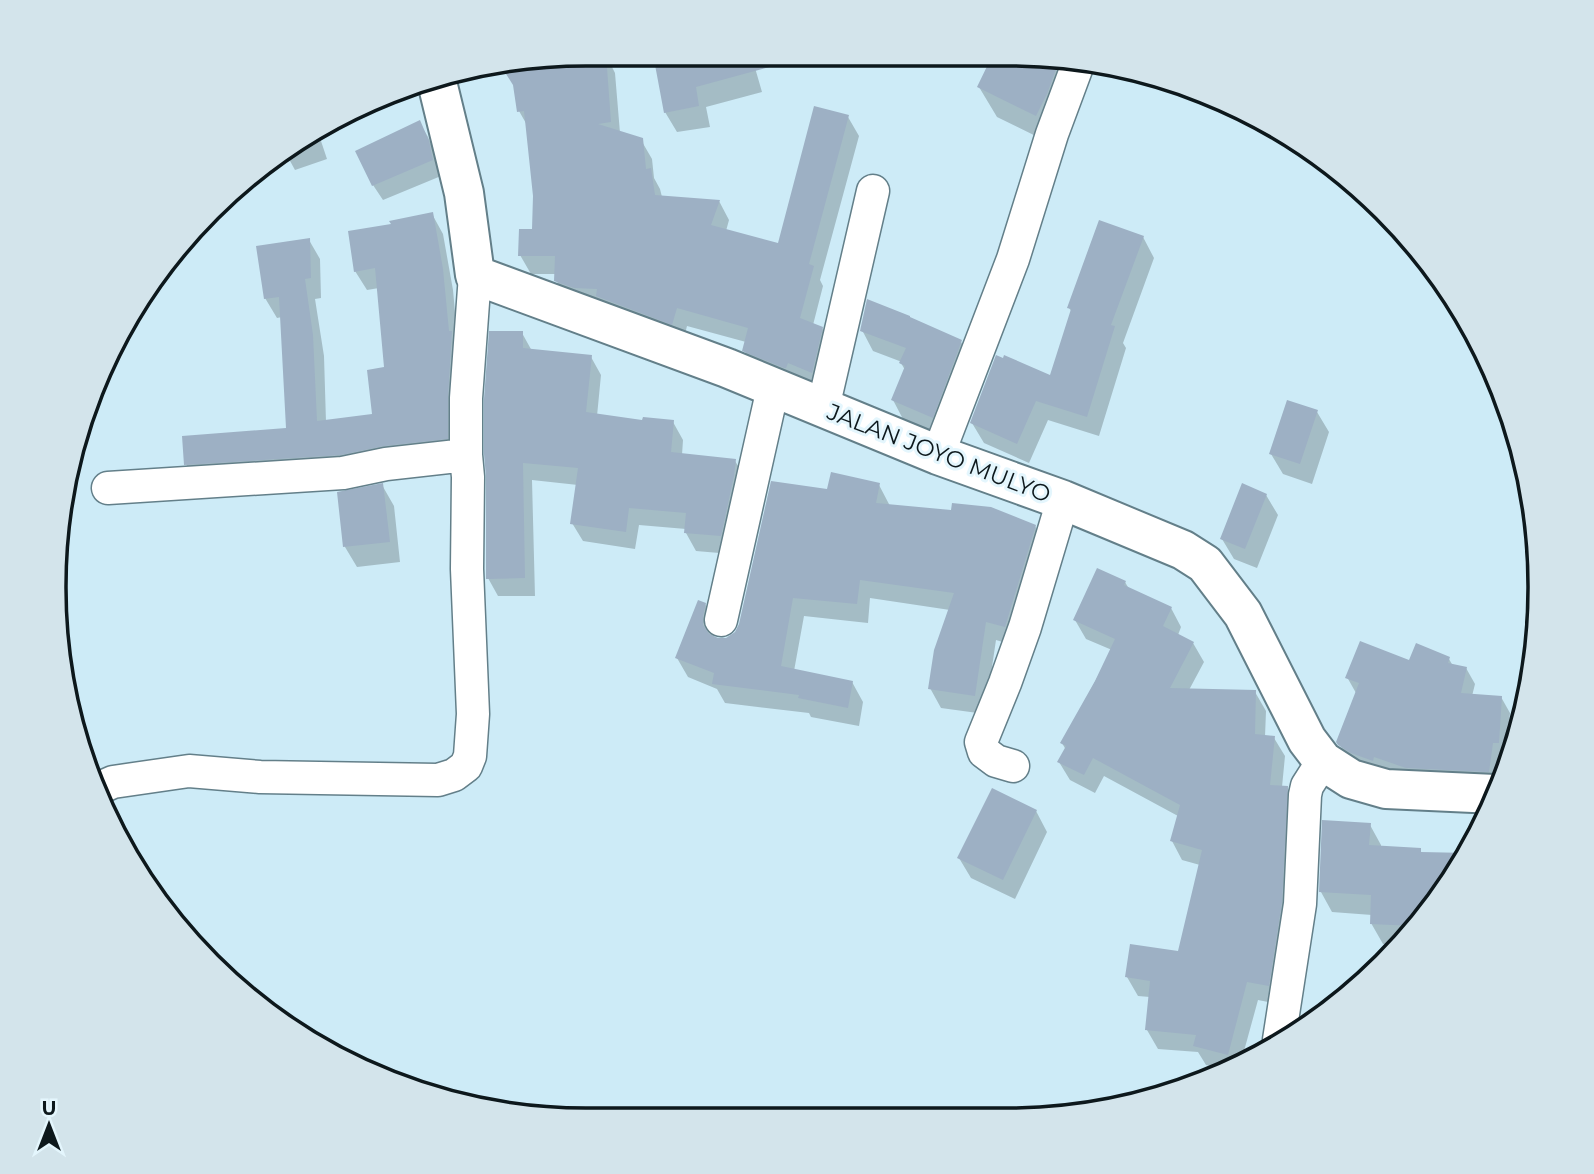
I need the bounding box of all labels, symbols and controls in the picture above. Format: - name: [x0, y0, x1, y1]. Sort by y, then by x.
- street label: JALAN JOYO MULYO: [822, 397, 1055, 509]
- north arrow: [14, 1090, 84, 1160]
- text: U: [42, 1097, 56, 1120]

